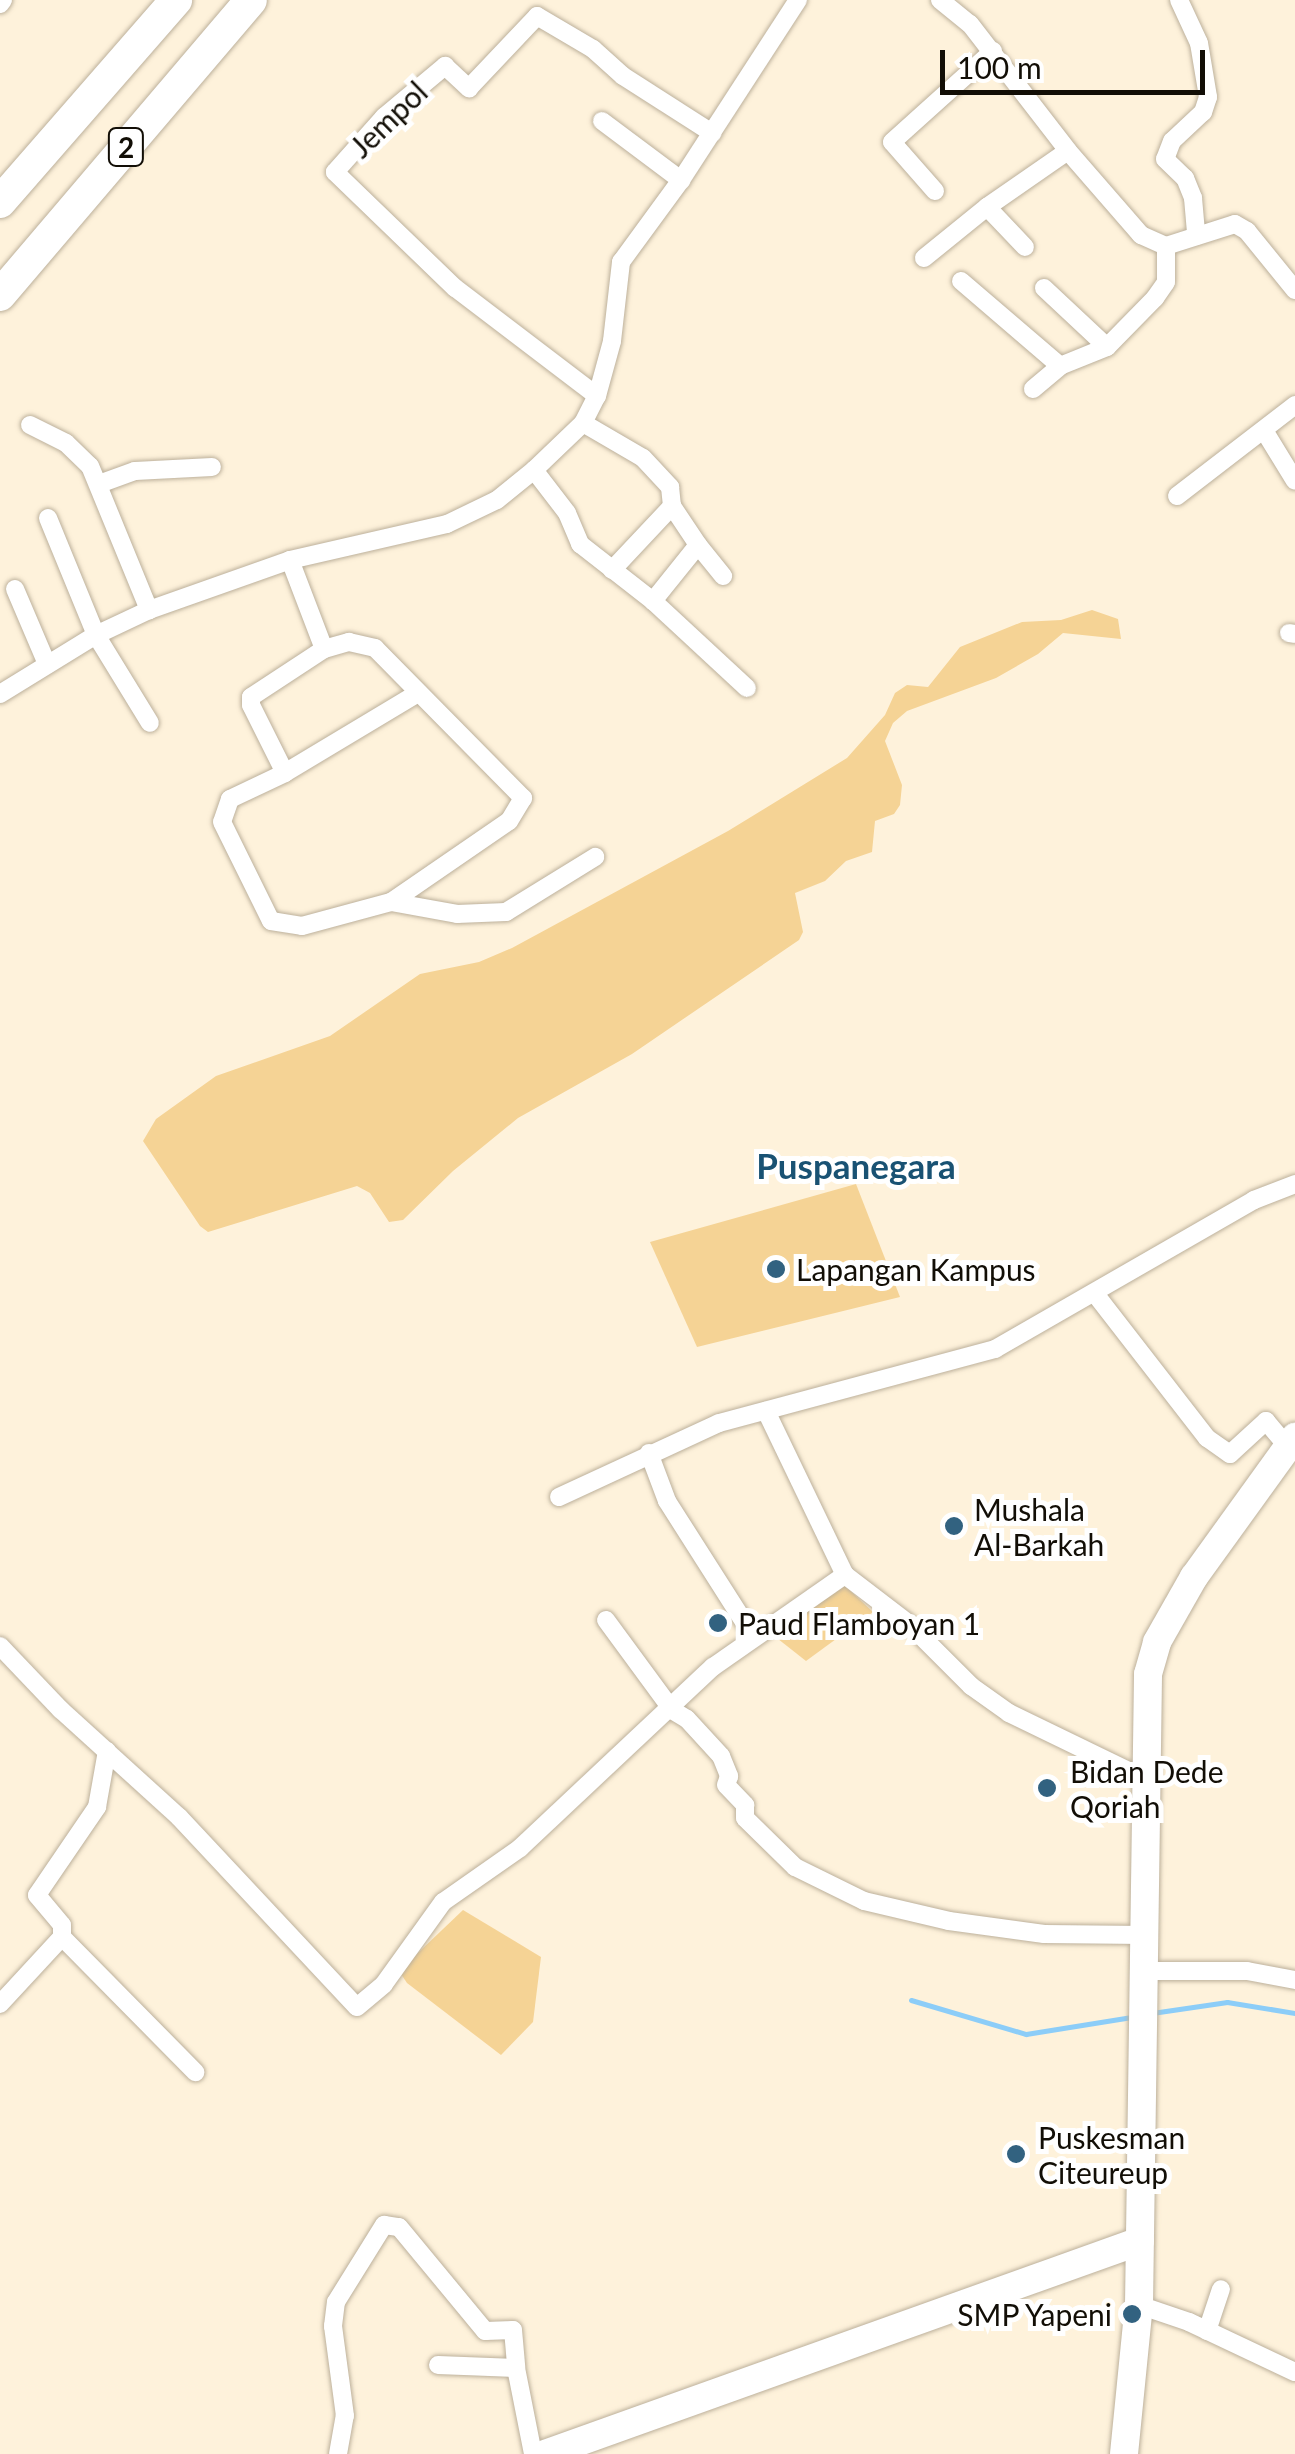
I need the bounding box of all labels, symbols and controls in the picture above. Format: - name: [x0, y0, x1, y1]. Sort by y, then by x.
- scale bar: [945, 30, 1210, 92]
- text: 100 m: [957, 49, 1042, 85]
- street label: Jempol: [342, 74, 434, 164]
- road number: 2: [106, 124, 146, 170]
- district label: Puspanegara: [756, 1144, 956, 1186]
- place label: Lapangan Kampus: [796, 1251, 1036, 1287]
- marker: Lapangan Kampus: [765, 1258, 787, 1280]
- place label: Mushala Al-Barkah: [974, 1491, 1104, 1562]
- marker: Mushala Al-Barkah: [943, 1515, 965, 1537]
- place label: Paud Flamboyan 1: [738, 1605, 980, 1641]
- marker: Paud Flamboyan 1: [707, 1612, 729, 1634]
- place label: Bidan Dede Qoriah: [1070, 1753, 1223, 1824]
- marker: Bidan Dede Qoriah: [1034, 1775, 1060, 1801]
- place label: Puskesman Citeureup: [1038, 2119, 1185, 2190]
- marker: Puskesman Citeureup: [1003, 2141, 1029, 2167]
- place label: SMP Yapeni: [955, 2296, 1112, 2332]
- marker: SMP Yapeni: [1121, 2303, 1143, 2325]

